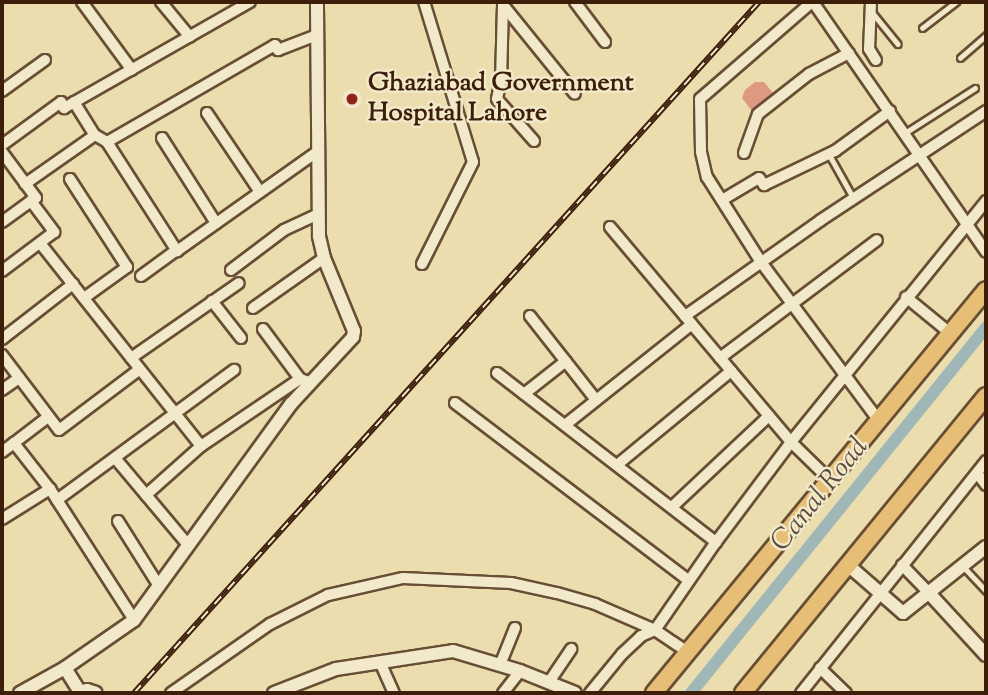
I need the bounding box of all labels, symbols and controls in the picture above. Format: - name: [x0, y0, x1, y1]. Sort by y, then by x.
- place label: Ghaziabad Government Hospital Lahore: [368, 68, 634, 130]
- marker: Ghaziabad Government Hospital Lahore: [342, 89, 362, 109]
- water label: Canal Road: [764, 432, 876, 558]

